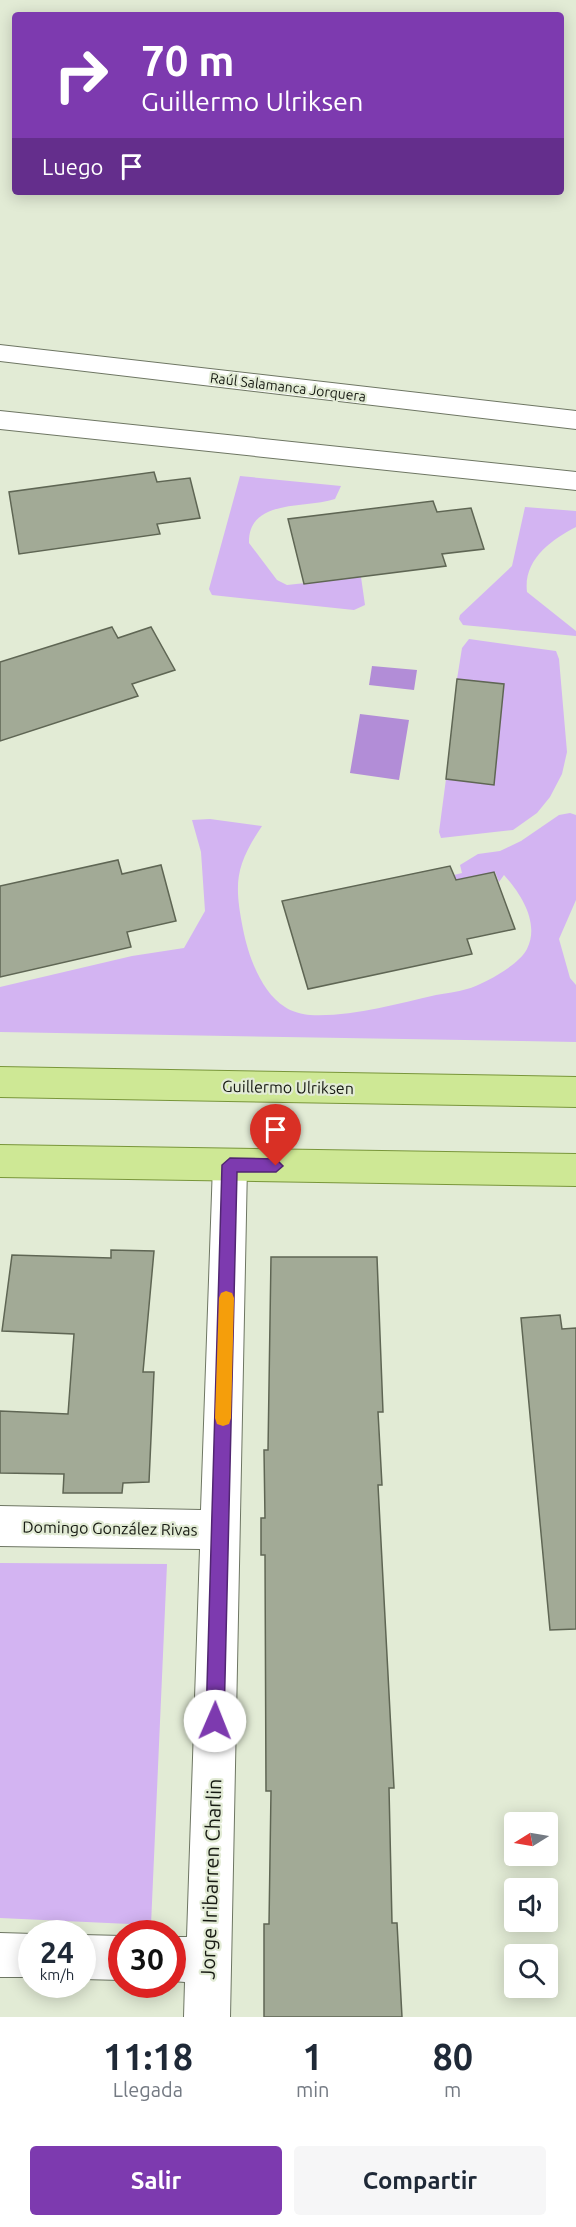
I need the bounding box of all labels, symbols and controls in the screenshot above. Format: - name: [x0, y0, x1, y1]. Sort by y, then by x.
- icon: right: [42, 36, 120, 114]
- text: 70 m: [141, 37, 235, 84]
- text: Guillermo Ulriksen: [141, 86, 363, 116]
- icon: arrive: [115, 150, 148, 183]
- text: Luego: [42, 154, 103, 179]
- street label: Raúl Salamanca Jorquera: [209, 369, 367, 405]
- street label: Guillermo Ulriksen: [222, 1077, 354, 1097]
- pin: [250, 1104, 301, 1166]
- icon: arrive: [259, 1113, 292, 1146]
- street label: Domingo González Rivas: [22, 1517, 198, 1539]
- position arrow: [183, 1689, 247, 1753]
- street label: Jorge Iribarren Charlin: [195, 1778, 226, 1980]
- north arrow: [504, 1812, 558, 1866]
- map controls: [504, 1812, 558, 1998]
- button: sound: [504, 1878, 558, 1932]
- speed limit sign: 30: [108, 1920, 186, 1998]
- text: 24: [40, 1935, 74, 1969]
- button: search: [504, 1944, 558, 1998]
- text: km/h: [40, 1966, 74, 1983]
- text: 11:18: [103, 2036, 193, 2077]
- text: 1: [303, 2036, 323, 2077]
- text: 80: [432, 2036, 473, 2077]
- text: Llegada: [113, 2078, 183, 2101]
- text: min: [296, 2078, 330, 2101]
- text: m: [444, 2078, 461, 2101]
- button: Salir: [30, 2146, 282, 2215]
- button: Compartir: [294, 2146, 546, 2215]

